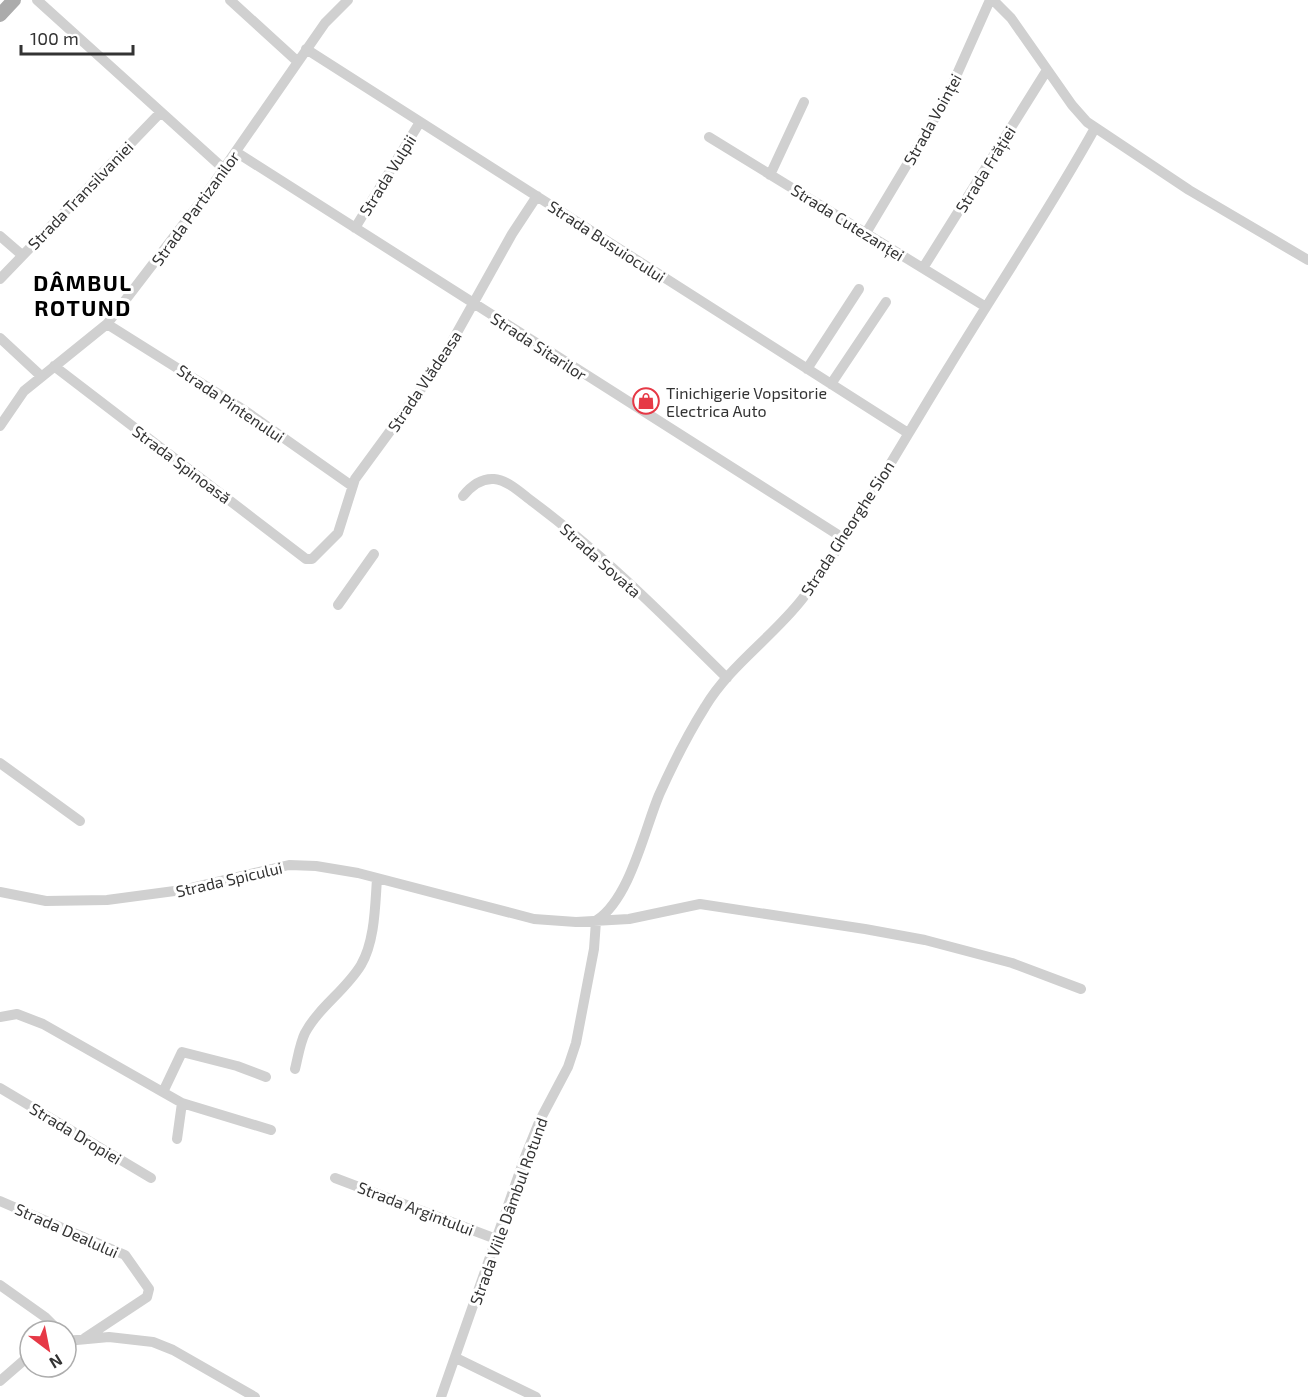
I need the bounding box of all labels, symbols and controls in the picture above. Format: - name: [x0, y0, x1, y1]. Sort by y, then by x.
- scale bar: [21, 18, 134, 56]
- text: 100 m: [30, 27, 79, 49]
- street label: Strada Voinței: [899, 70, 967, 169]
- street label: Strada Frăției: [951, 122, 1021, 217]
- street label: Strada Vulpii: [355, 131, 419, 219]
- street label: Strada Transilvaniei: [23, 137, 137, 253]
- street label: Strada Partizanilor: [147, 147, 243, 269]
- street label: Strada Cutezanței: [787, 180, 908, 266]
- street label: Strada Busuiocului: [545, 196, 669, 286]
- district label: DÂMBUL ROTUND: [33, 269, 133, 320]
- street label: Strada Sitarilor: [488, 308, 591, 384]
- street label: Strada Vlădeasa: [383, 327, 465, 435]
- street label: Strada Pintenului: [174, 360, 288, 446]
- place label: Tinichigerie Vopsitorie Electrica Auto: [666, 383, 827, 420]
- shop icon: Tinichigerie Vopsitorie Electrica Auto: [631, 386, 661, 416]
- street label: Strada Spinoasă: [129, 421, 235, 507]
- street label: Strada Gheorghe Sion: [796, 457, 898, 599]
- street label: Strada Sovata: [557, 519, 645, 601]
- street label: Strada Spicului: [174, 858, 284, 900]
- street label: Strada Dropiei: [27, 1098, 125, 1168]
- street label: Strada Viile Dâmbul Rotund: [465, 1115, 551, 1307]
- street label: Strada Argintului: [355, 1177, 477, 1239]
- street label: Strada Dealului: [12, 1199, 122, 1261]
- north arrow: [18, 1319, 78, 1379]
- text: N: [46, 1351, 66, 1373]

